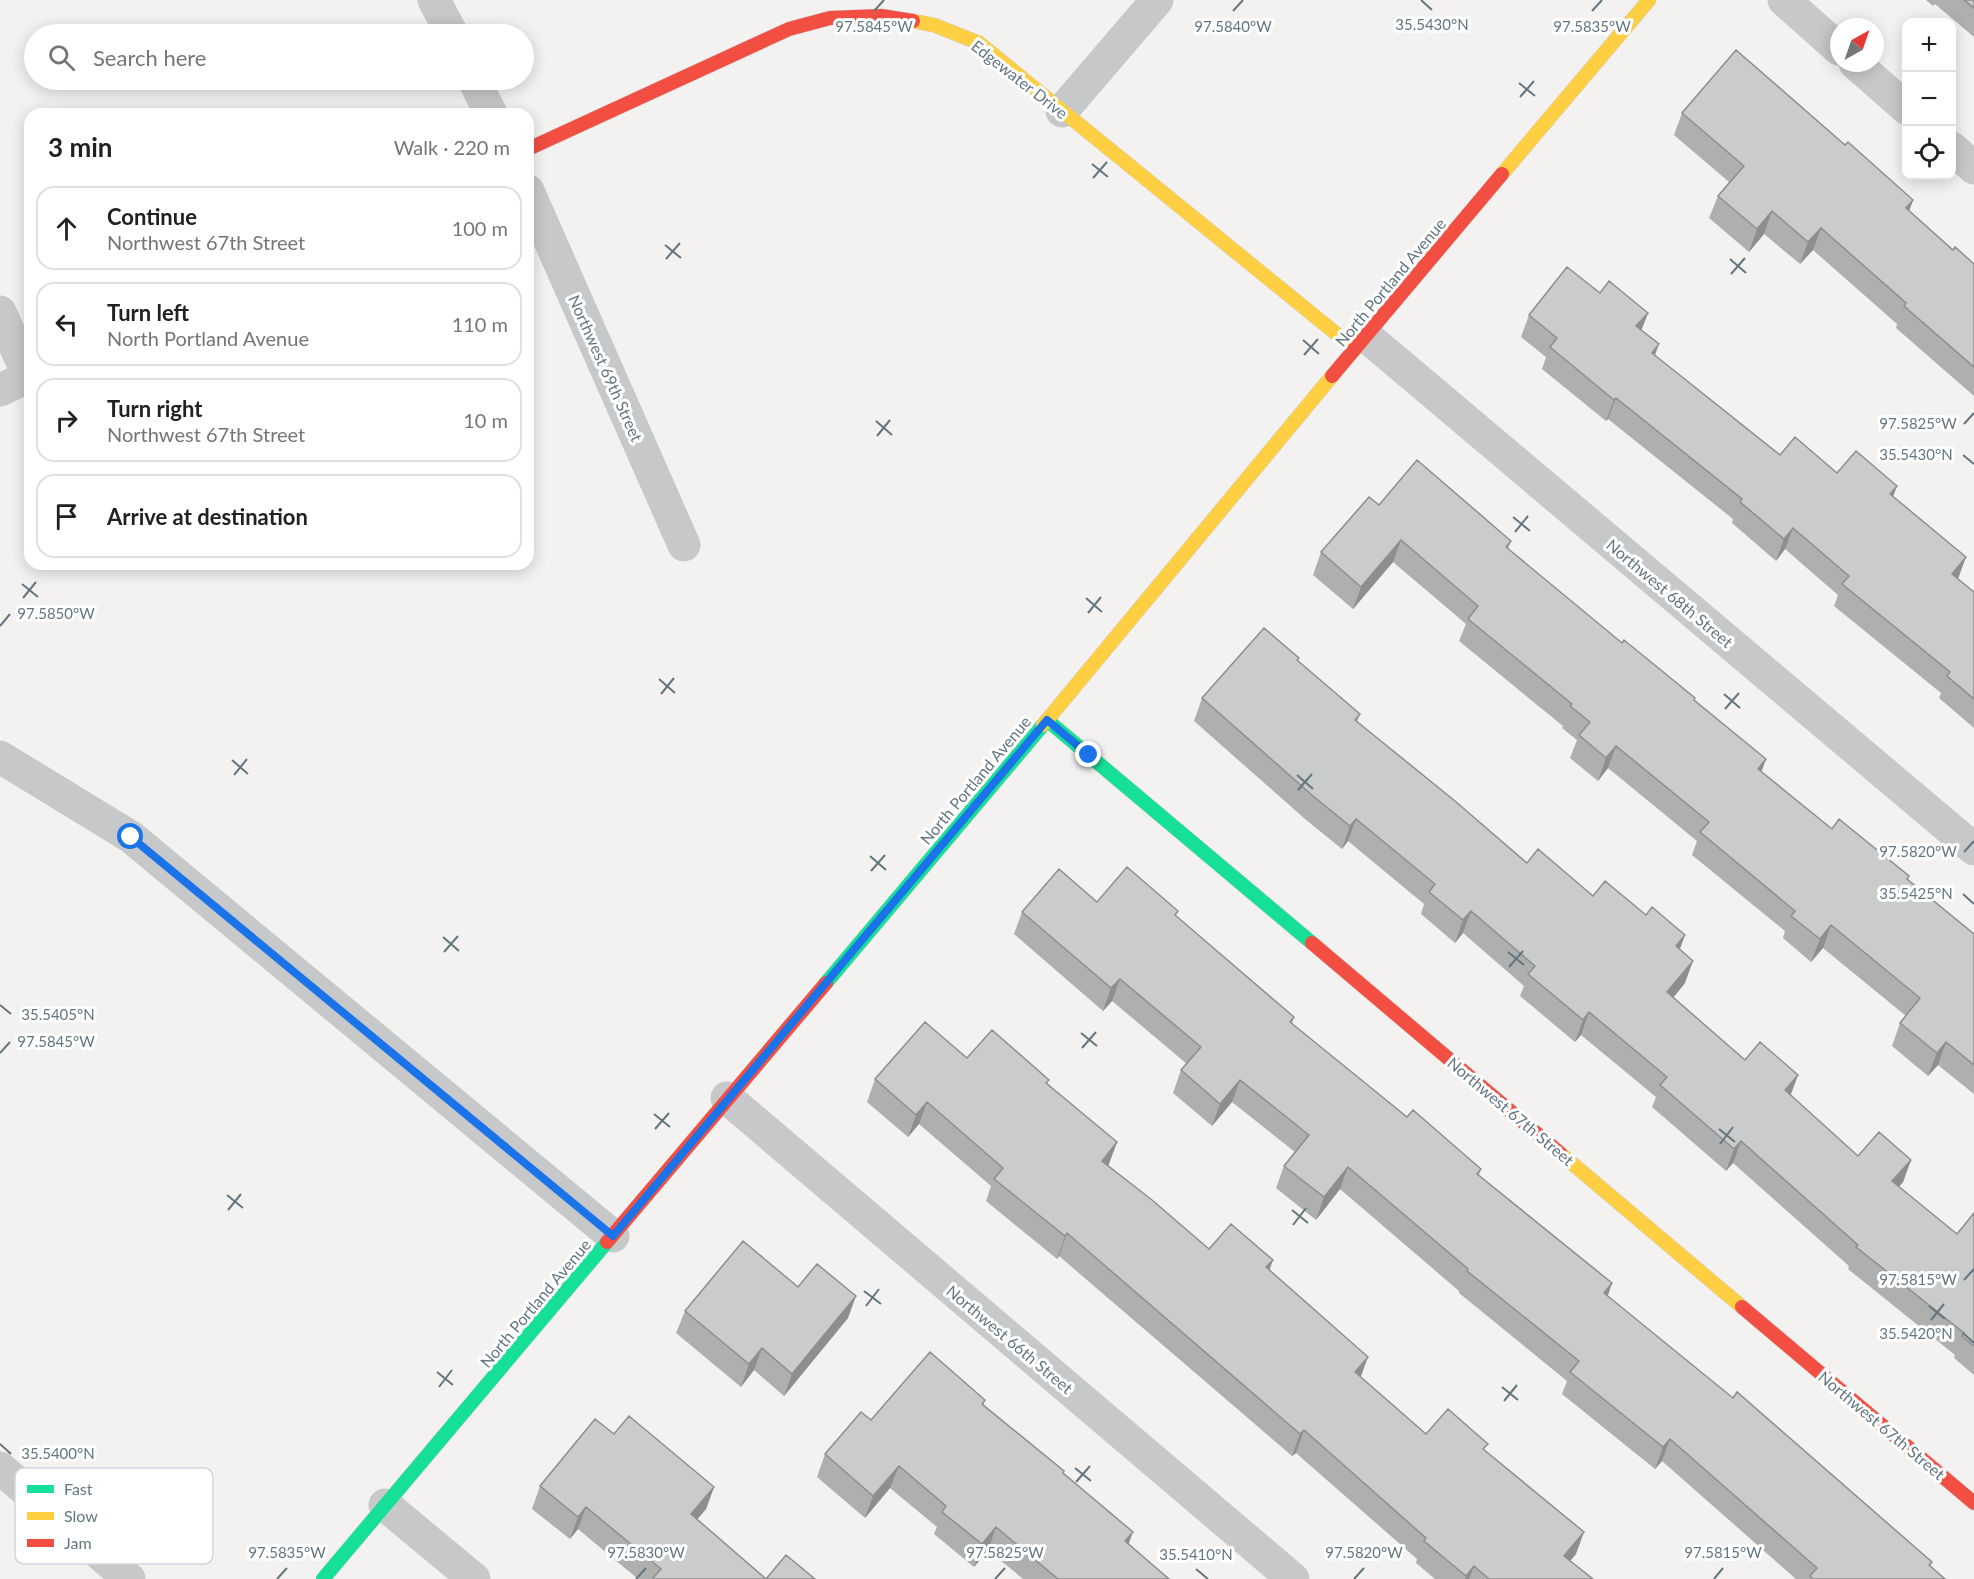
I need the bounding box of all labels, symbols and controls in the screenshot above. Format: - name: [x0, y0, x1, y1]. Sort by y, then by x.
- text: 35.5430°N: [1395, 15, 1469, 33]
- text: 97.5845°W: [835, 17, 913, 35]
- text: 97.5840°W: [1194, 17, 1272, 35]
- text: 97.5835°W: [1553, 17, 1631, 35]
- north arrow: [1830, 18, 1884, 72]
- map controls: [1902, 18, 1956, 180]
- button: +: [1902, 18, 1956, 72]
- search box: [24, 24, 534, 90]
- street label: Edgewater Drive: [968, 36, 1072, 122]
- icon: search: [45, 41, 78, 74]
- text: Search here: [93, 44, 206, 71]
- button: −: [1902, 72, 1956, 126]
- button: locate: [1902, 126, 1956, 180]
- text: 3 min: [48, 131, 112, 163]
- text: Walk · 220 m: [394, 135, 510, 159]
- text: Continue: [107, 203, 197, 230]
- icon: ahead: [50, 212, 83, 245]
- street label: North Portland Avenue: [1331, 214, 1449, 350]
- text: 100 m: [452, 216, 508, 240]
- text: Northwest 67th Street: [107, 230, 305, 254]
- street label: Northwest 69th Street: [565, 292, 647, 445]
- text: Turn left: [107, 299, 189, 326]
- icon: left: [50, 308, 83, 341]
- text: 110 m: [452, 312, 508, 336]
- text: North Portland Avenue: [107, 326, 309, 350]
- text: Turn right: [107, 395, 202, 422]
- icon: right: [50, 404, 83, 437]
- text: 10 m: [463, 408, 508, 432]
- text: 97.5825°W: [1879, 414, 1957, 432]
- text: Northwest 67th Street: [107, 422, 305, 446]
- text: 35.5430°N: [1879, 445, 1953, 463]
- icon: arrive: [50, 500, 83, 533]
- text: Arrive at destination: [107, 503, 308, 530]
- street label: Northwest 68th Street: [1603, 535, 1737, 651]
- text: 97.5850°W: [17, 604, 95, 622]
- street label: North Portland Avenue: [916, 712, 1034, 848]
- route end: [1075, 741, 1101, 767]
- route start: [117, 823, 143, 849]
- text: 97.5820°W: [1879, 842, 1957, 860]
- text: 35.5425°N: [1879, 884, 1953, 902]
- text: 35.5405°N: [21, 1005, 95, 1023]
- text: 97.5845°W: [17, 1032, 95, 1050]
- street label: Northwest 67th Street: [1444, 1053, 1578, 1169]
- street label: North Portland Avenue: [476, 1235, 594, 1371]
- text: 97.5815°W: [1879, 1270, 1957, 1288]
- street label: Northwest 66th Street: [943, 1281, 1077, 1397]
- text: 35.5420°N: [1879, 1324, 1953, 1342]
- street label: Northwest 67th Street: [1815, 1367, 1949, 1483]
- text: 35.5400°N: [21, 1444, 95, 1462]
- legend: [15, 1468, 213, 1564]
- text: Fast: [64, 1479, 93, 1498]
- text: Slow: [64, 1506, 98, 1525]
- text: Jam: [64, 1533, 92, 1552]
- text: 97.5835°W: [248, 1543, 326, 1561]
- text: 97.5830°W: [607, 1543, 685, 1561]
- text: 97.5825°W: [966, 1543, 1044, 1561]
- text: 97.5820°W: [1325, 1543, 1403, 1561]
- text: 97.5815°W: [1684, 1543, 1762, 1561]
- text: 35.5410°N: [1159, 1545, 1233, 1563]

